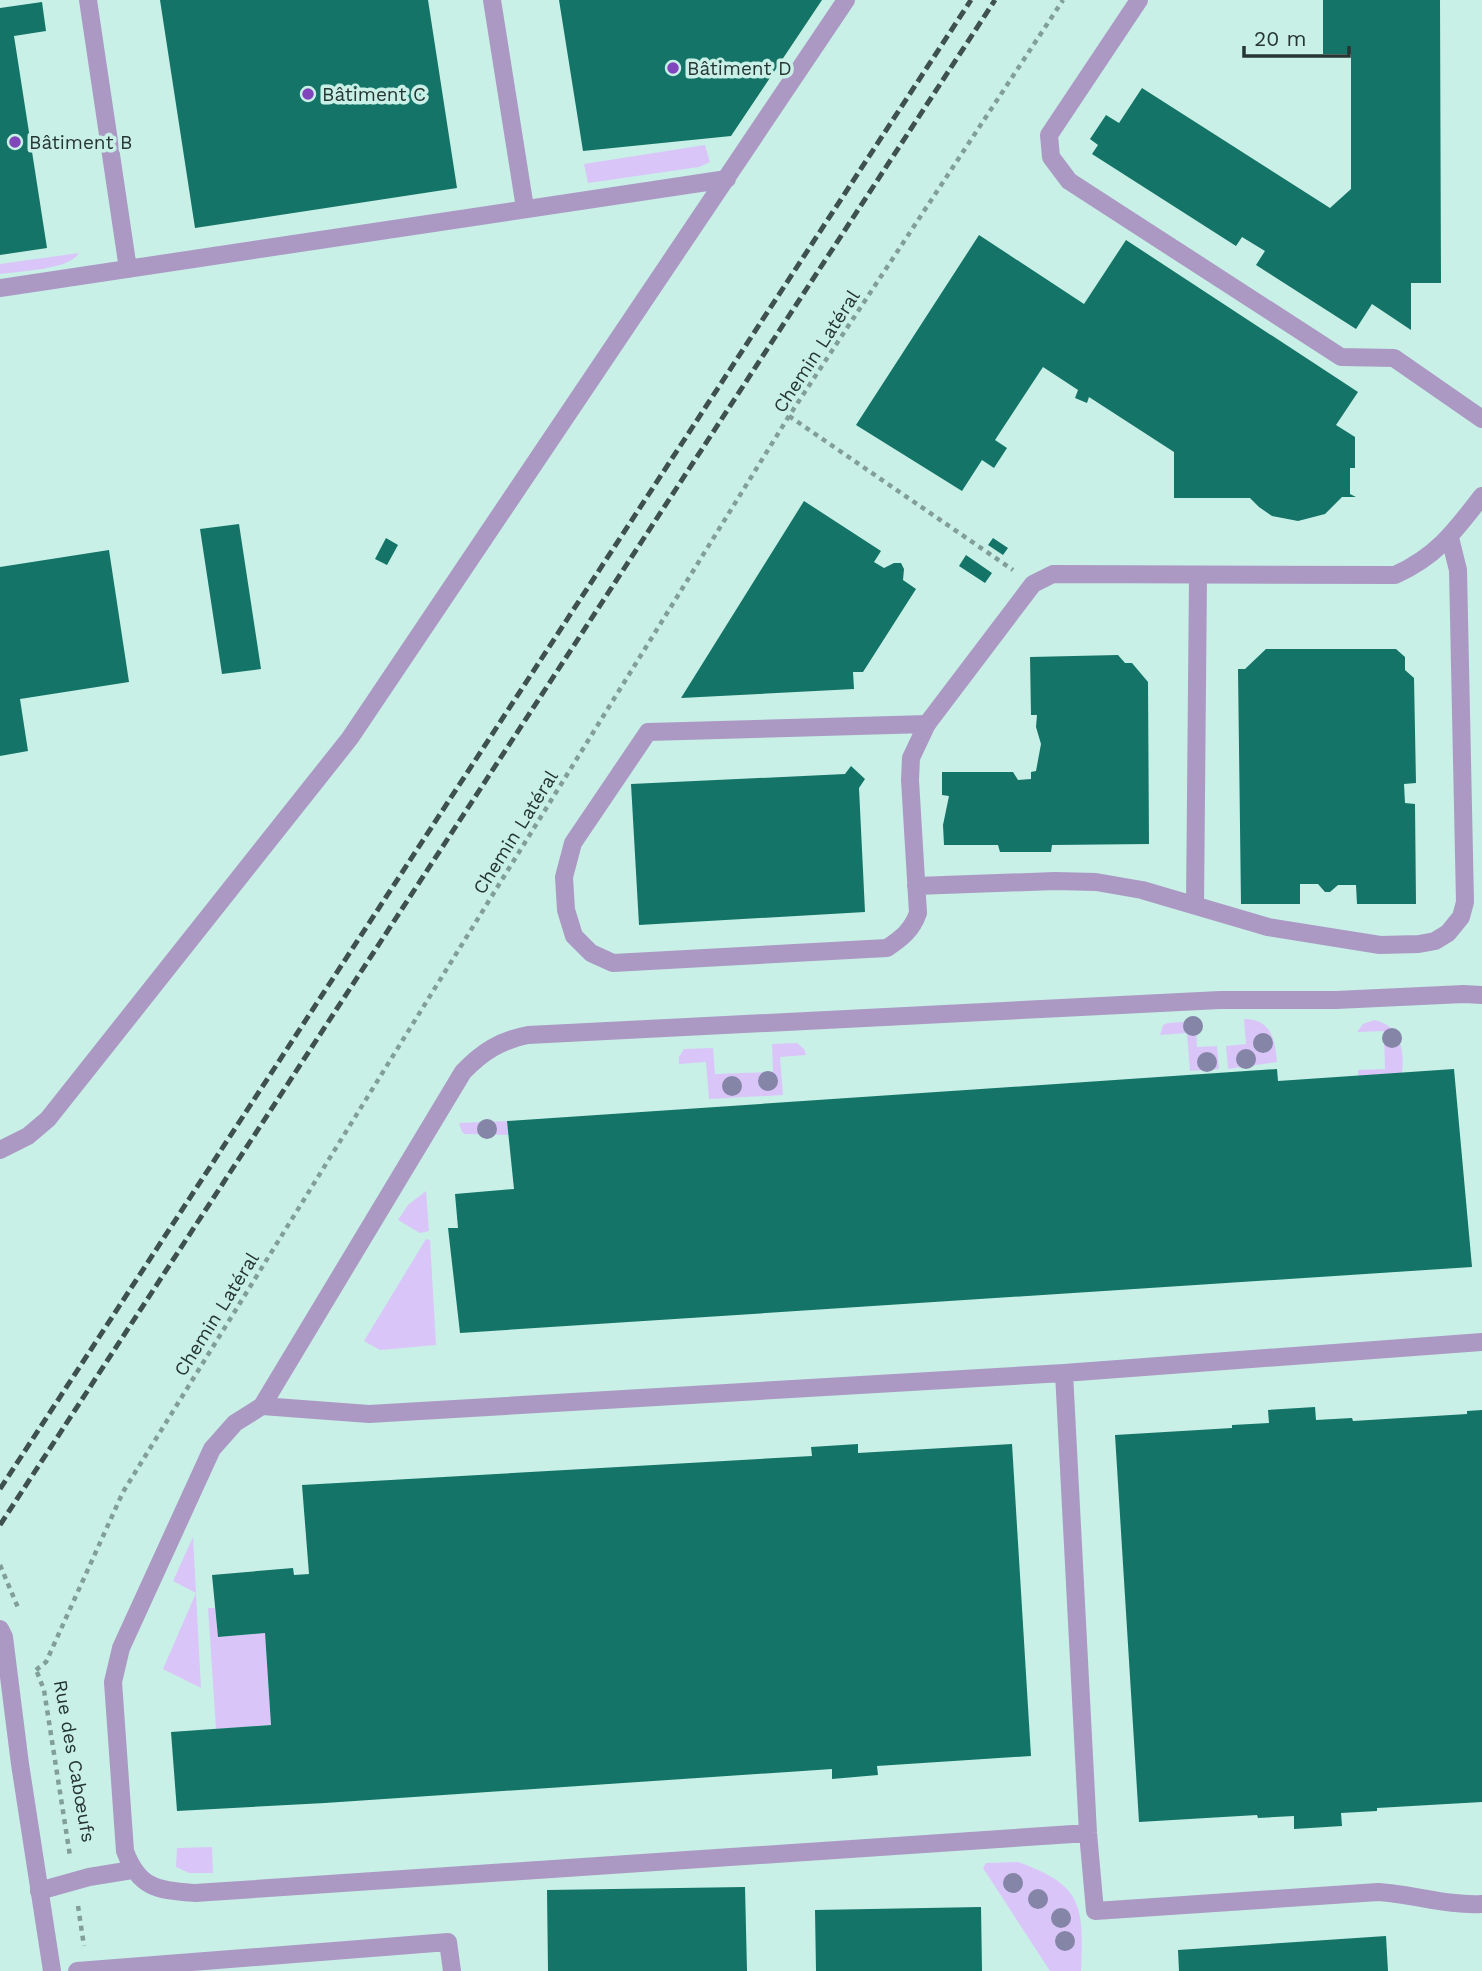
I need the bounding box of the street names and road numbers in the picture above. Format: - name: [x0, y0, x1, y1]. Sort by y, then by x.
- street label: Chemin Latéral: [768, 285, 865, 417]
- street label: Chemin Latéral: [468, 766, 563, 899]
- street label: Chemin Latéral: [169, 1248, 264, 1381]
- street label: Rue des Cabœufs: [49, 1678, 100, 1844]

